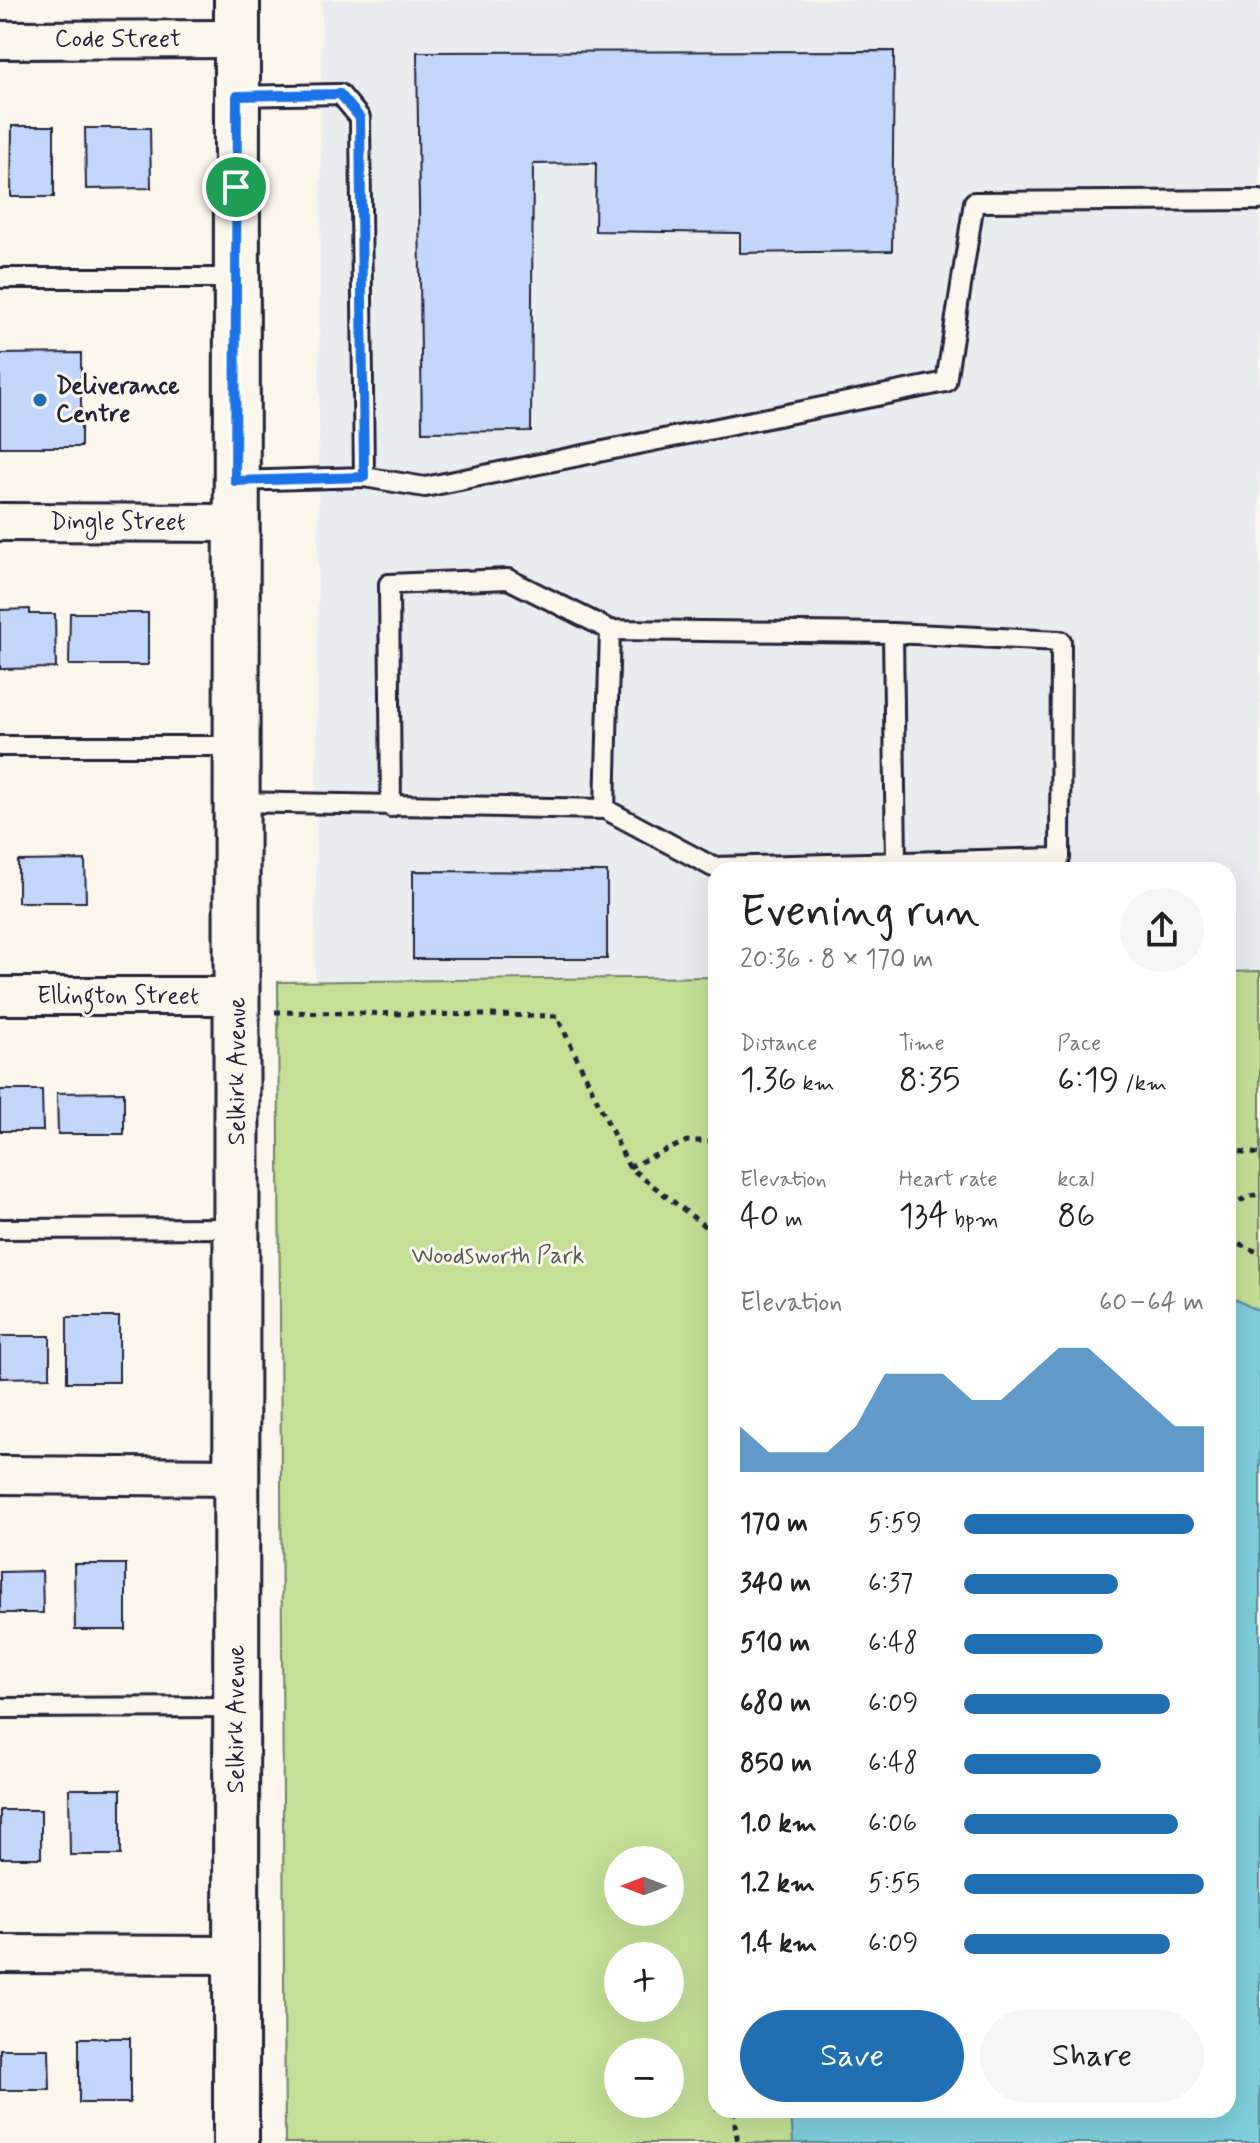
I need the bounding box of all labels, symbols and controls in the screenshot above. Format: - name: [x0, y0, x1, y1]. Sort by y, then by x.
- street label: Code Street: [55, 24, 181, 55]
- pin: [202, 153, 270, 221]
- icon: arrive: [214, 165, 258, 209]
- place label: Deliverance Centre: [56, 371, 180, 430]
- marker: Deliverance Centre: [31, 391, 49, 409]
- street label: Dingle Street: [50, 507, 186, 540]
- text: Evening run: [740, 884, 980, 942]
- button: share: [1120, 888, 1204, 972]
- text: 20:36 · 8 × 170 m: [740, 943, 933, 977]
- street label: Ellington Street: [37, 981, 199, 1015]
- street label: Selkirk Avenue: [222, 997, 253, 1145]
- text: Distance: [740, 1030, 817, 1058]
- text: Time: [899, 1030, 945, 1058]
- text: Pace: [1057, 1030, 1101, 1058]
- text: 1.36: [740, 1058, 796, 1103]
- text: 8:35: [899, 1058, 960, 1103]
- text: 6:19: [1057, 1058, 1119, 1103]
- text: km: [796, 1070, 835, 1098]
- text: /km: [1119, 1070, 1167, 1098]
- text: Elevation: [740, 1166, 827, 1194]
- text: Heart rate: [899, 1166, 997, 1194]
- text: kcal: [1057, 1166, 1094, 1194]
- text: 40: [740, 1194, 779, 1239]
- text: 134: [899, 1194, 948, 1239]
- text: 86: [1057, 1194, 1095, 1239]
- text: m: [779, 1206, 803, 1234]
- text: bpm: [948, 1206, 999, 1234]
- park label: Woodsworth Park: [412, 1241, 585, 1272]
- text: Elevation: [740, 1286, 842, 1320]
- text: 60–64 m: [1099, 1286, 1204, 1320]
- text: 170 m: [740, 1507, 808, 1541]
- text: 5:59: [868, 1507, 922, 1541]
- text: 340 m: [740, 1567, 811, 1601]
- text: 6:37: [868, 1567, 913, 1601]
- text: 510 m: [740, 1627, 810, 1661]
- text: 6:48: [868, 1627, 918, 1661]
- street label: Selkirk Avenue: [221, 1645, 252, 1793]
- text: 680 m: [740, 1687, 811, 1721]
- text: 6:09: [868, 1687, 918, 1721]
- text: 850 m: [740, 1747, 812, 1781]
- text: 6:48: [868, 1747, 918, 1781]
- text: 1.0 km: [740, 1807, 817, 1841]
- text: 6:06: [868, 1807, 917, 1841]
- north arrow: [604, 1846, 684, 1926]
- map controls: [604, 1846, 684, 2118]
- text: 1.2 km: [740, 1867, 815, 1901]
- text: 5:55: [868, 1867, 920, 1901]
- text: 1.4 km: [740, 1927, 817, 1961]
- text: 6:09: [868, 1927, 918, 1961]
- button: +: [604, 1942, 684, 2022]
- button: Save: [740, 2010, 964, 2102]
- button: Share: [980, 2010, 1204, 2102]
- button: −: [604, 2038, 684, 2118]

